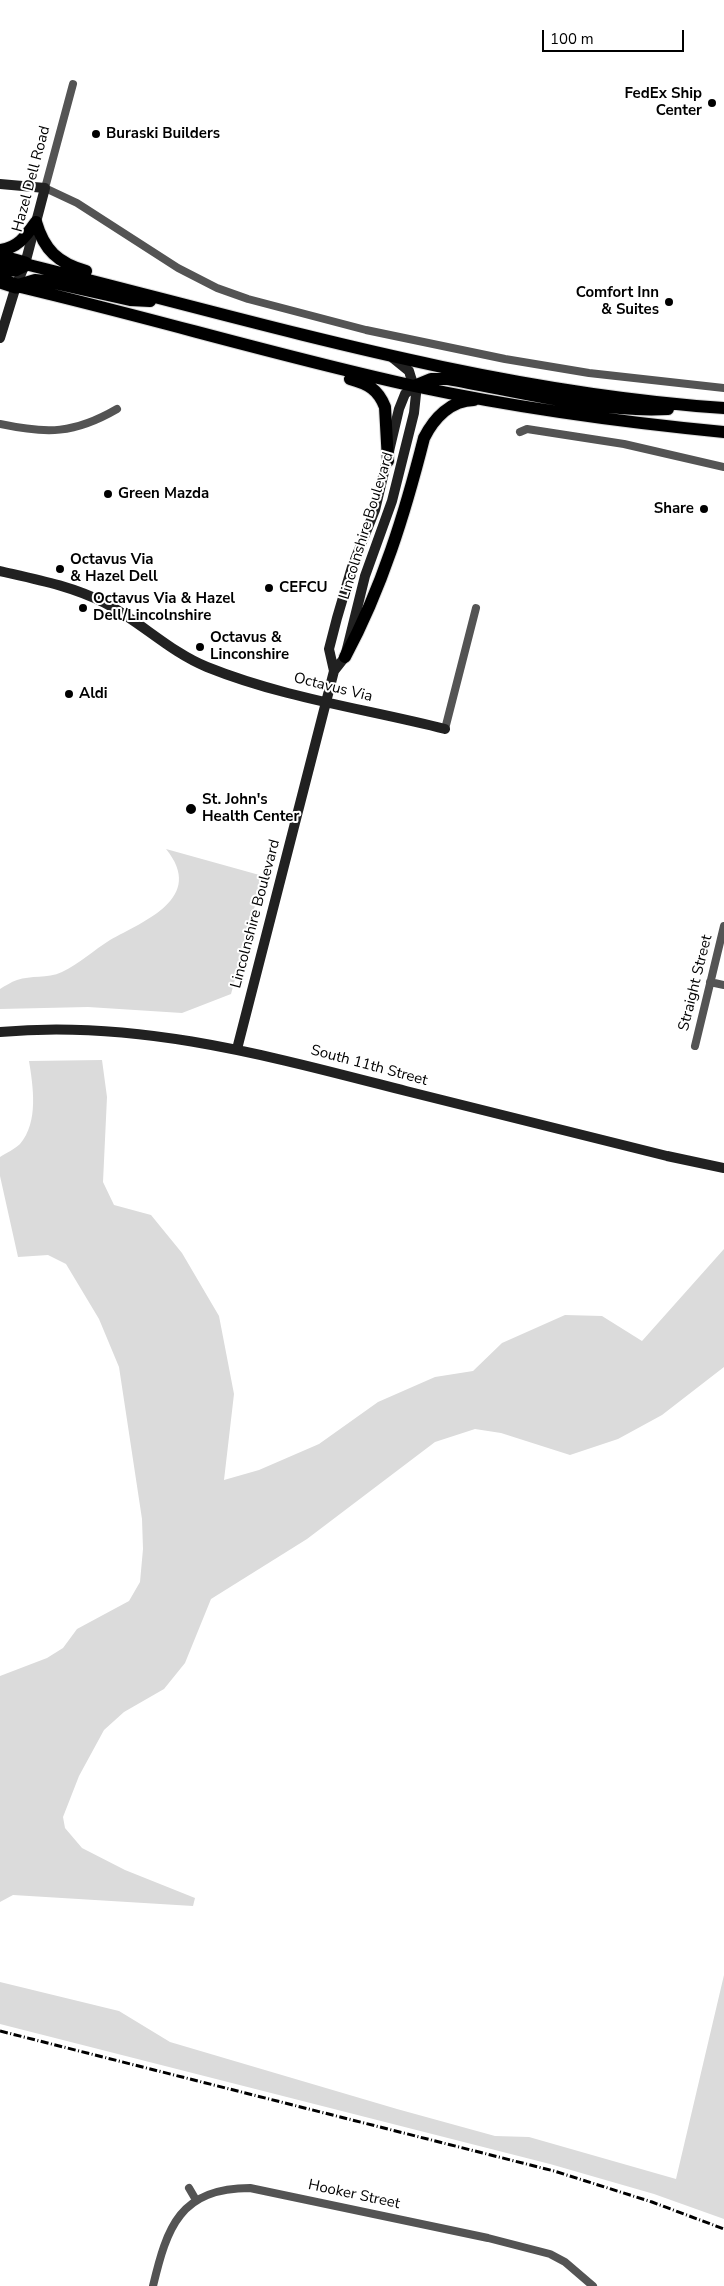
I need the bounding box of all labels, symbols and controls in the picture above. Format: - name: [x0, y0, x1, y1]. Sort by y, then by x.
- scale bar: [544, 20, 686, 52]
- text: 100 m: [550, 29, 594, 49]
- place label: FedEx Ship Center: [624, 85, 702, 120]
- marker: FedEx Ship Center: [706, 97, 718, 109]
- street label: Hazel Dell Road: [9, 124, 55, 234]
- place label: Buraski Builders: [106, 125, 220, 143]
- marker: Buraski Builders: [90, 128, 102, 140]
- place label: Comfort Inn & Suites: [576, 284, 659, 319]
- marker: Comfort Inn & Suites: [663, 296, 675, 308]
- street label: Lincolnshire Boulevard: [336, 450, 398, 602]
- place label: Green Mazda: [118, 485, 209, 503]
- marker: Green Mazda: [102, 488, 114, 500]
- place label: Share: [654, 500, 694, 518]
- marker: Share: [698, 503, 710, 515]
- place label: Octavus Via & Hazel Dell: [70, 551, 158, 586]
- marker: Octavus Via & Hazel Dell: [54, 563, 66, 575]
- place label: CEFCU: [279, 579, 328, 597]
- marker: CEFCU: [263, 582, 275, 594]
- place label: Octavus Via & Hazel Dell/Lincolnshire: [93, 590, 235, 625]
- marker: Octavus Via & Hazel Dell/Lincolnshire: [77, 602, 89, 614]
- place label: Octavus & Linconshire: [210, 629, 289, 664]
- marker: Octavus & Linconshire: [194, 641, 206, 653]
- street label: Octavus Via: [292, 670, 374, 706]
- place label: Aldi: [79, 685, 108, 703]
- marker: Aldi: [63, 688, 75, 700]
- place label: St. John's Health Center: [202, 791, 299, 826]
- marker: St. John's Health Center: [184, 802, 198, 816]
- street label: Lincolnshire Boulevard: [227, 838, 285, 990]
- street label: Straight Street: [675, 933, 717, 1033]
- street label: South 11th Street: [309, 1042, 429, 1090]
- street label: Hooker Street: [306, 2176, 402, 2214]

